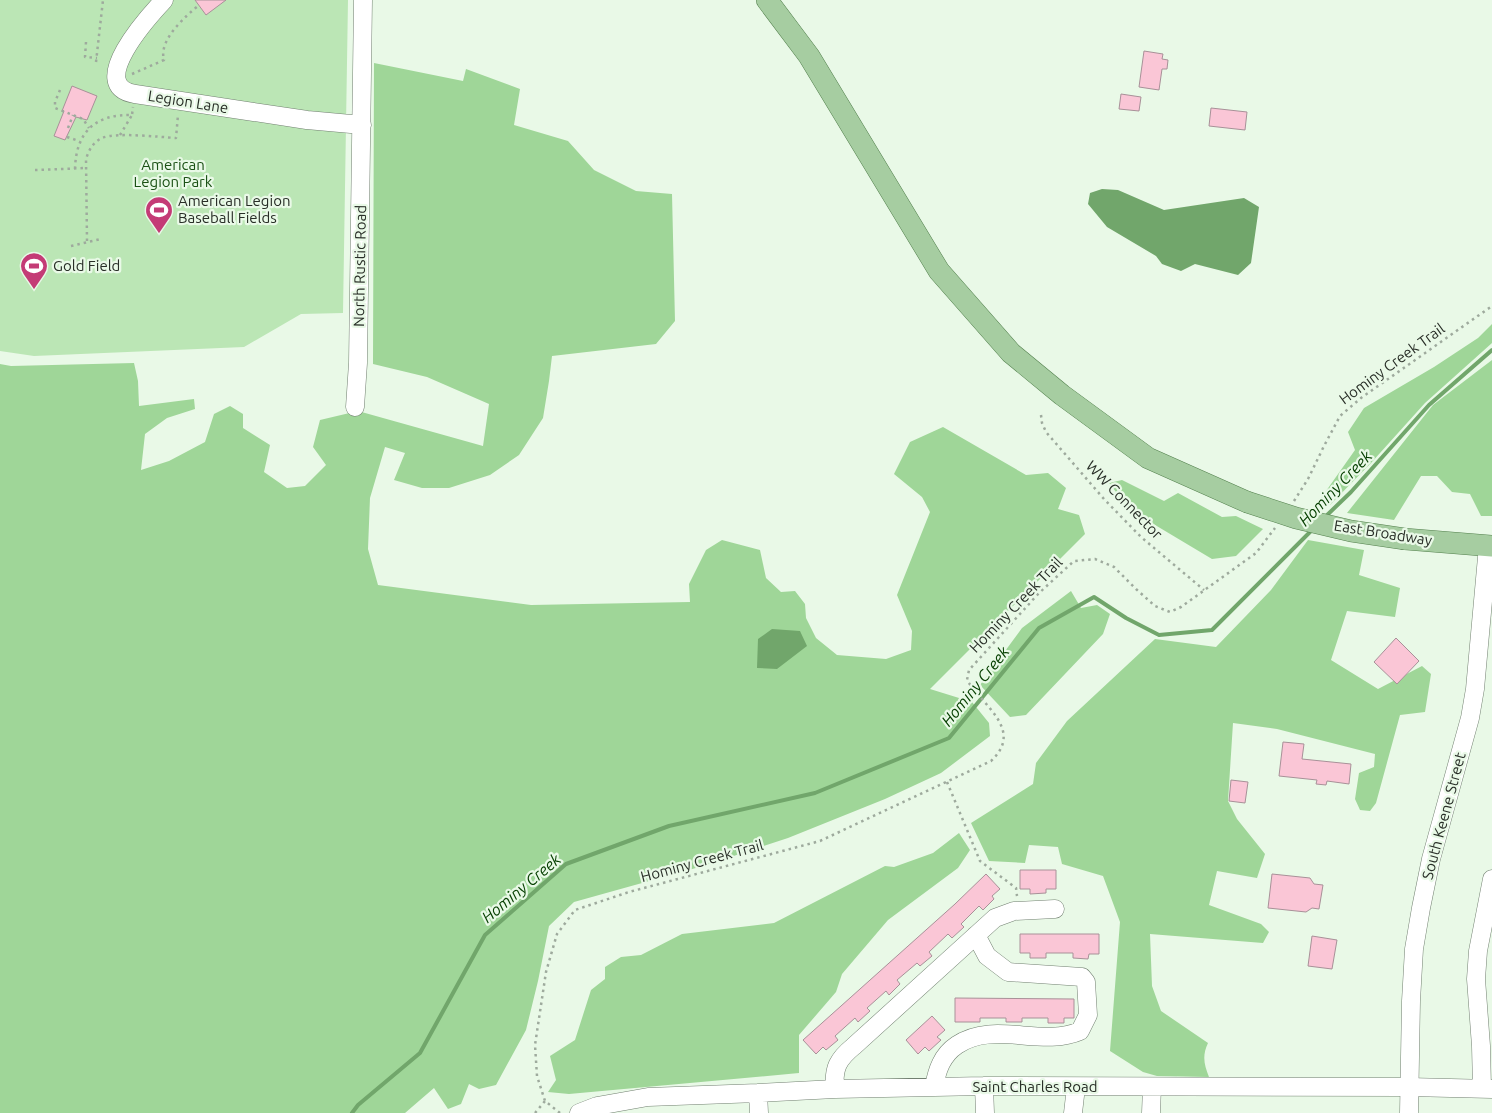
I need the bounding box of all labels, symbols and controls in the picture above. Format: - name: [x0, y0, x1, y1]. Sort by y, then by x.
- street label: Legion Lane: [147, 87, 229, 116]
- park label: American Legion Park: [134, 156, 213, 190]
- place label: American Legion Baseball Fields: [178, 192, 290, 226]
- sports icon: American Legion Baseball Fields: [144, 195, 174, 234]
- street label: North Rustic Road: [350, 205, 369, 327]
- sports icon: Gold Field: [19, 251, 49, 290]
- place label: Gold Field: [53, 257, 120, 274]
- street label: Hominy Creek Trail: [1336, 320, 1448, 408]
- water label: Hominy Creek: [1295, 446, 1376, 529]
- street label: WW Connector: [1083, 457, 1166, 542]
- street label: East Broadway: [1333, 516, 1433, 549]
- street label: Hominy Creek Trail: [966, 553, 1066, 656]
- water label: Hominy Creek: [937, 642, 1013, 729]
- street label: South Keene Street: [1418, 750, 1469, 881]
- street label: Hominy Creek Trail: [639, 836, 765, 885]
- water label: Hominy Creek: [478, 849, 565, 926]
- street label: Saint Charles Road: [972, 1078, 1098, 1095]

